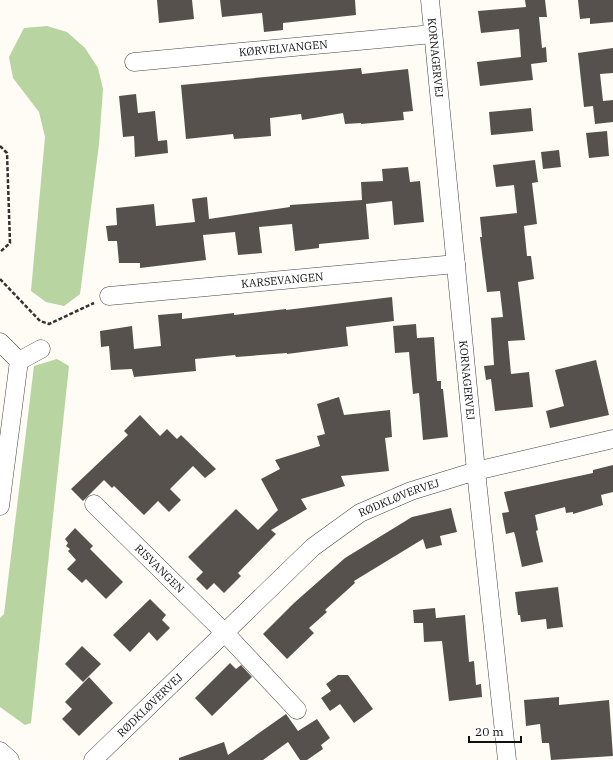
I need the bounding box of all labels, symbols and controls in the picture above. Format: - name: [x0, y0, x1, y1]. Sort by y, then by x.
- street label: KORNAGERVEJ: [425, 17, 446, 98]
- street label: KØRVELVANGEN: [238, 37, 329, 59]
- street label: KARSEVANGEN: [240, 269, 324, 291]
- street label: KORNAGERVEJ: [456, 340, 478, 421]
- street label: RØDKLØVERVEJ: [356, 476, 441, 520]
- street label: RISVANGEN: [132, 541, 188, 596]
- street label: RØDKLØVERVEJ: [114, 670, 185, 740]
- scale bar: [469, 718, 521, 744]
- text: 20 m: [475, 724, 504, 739]

